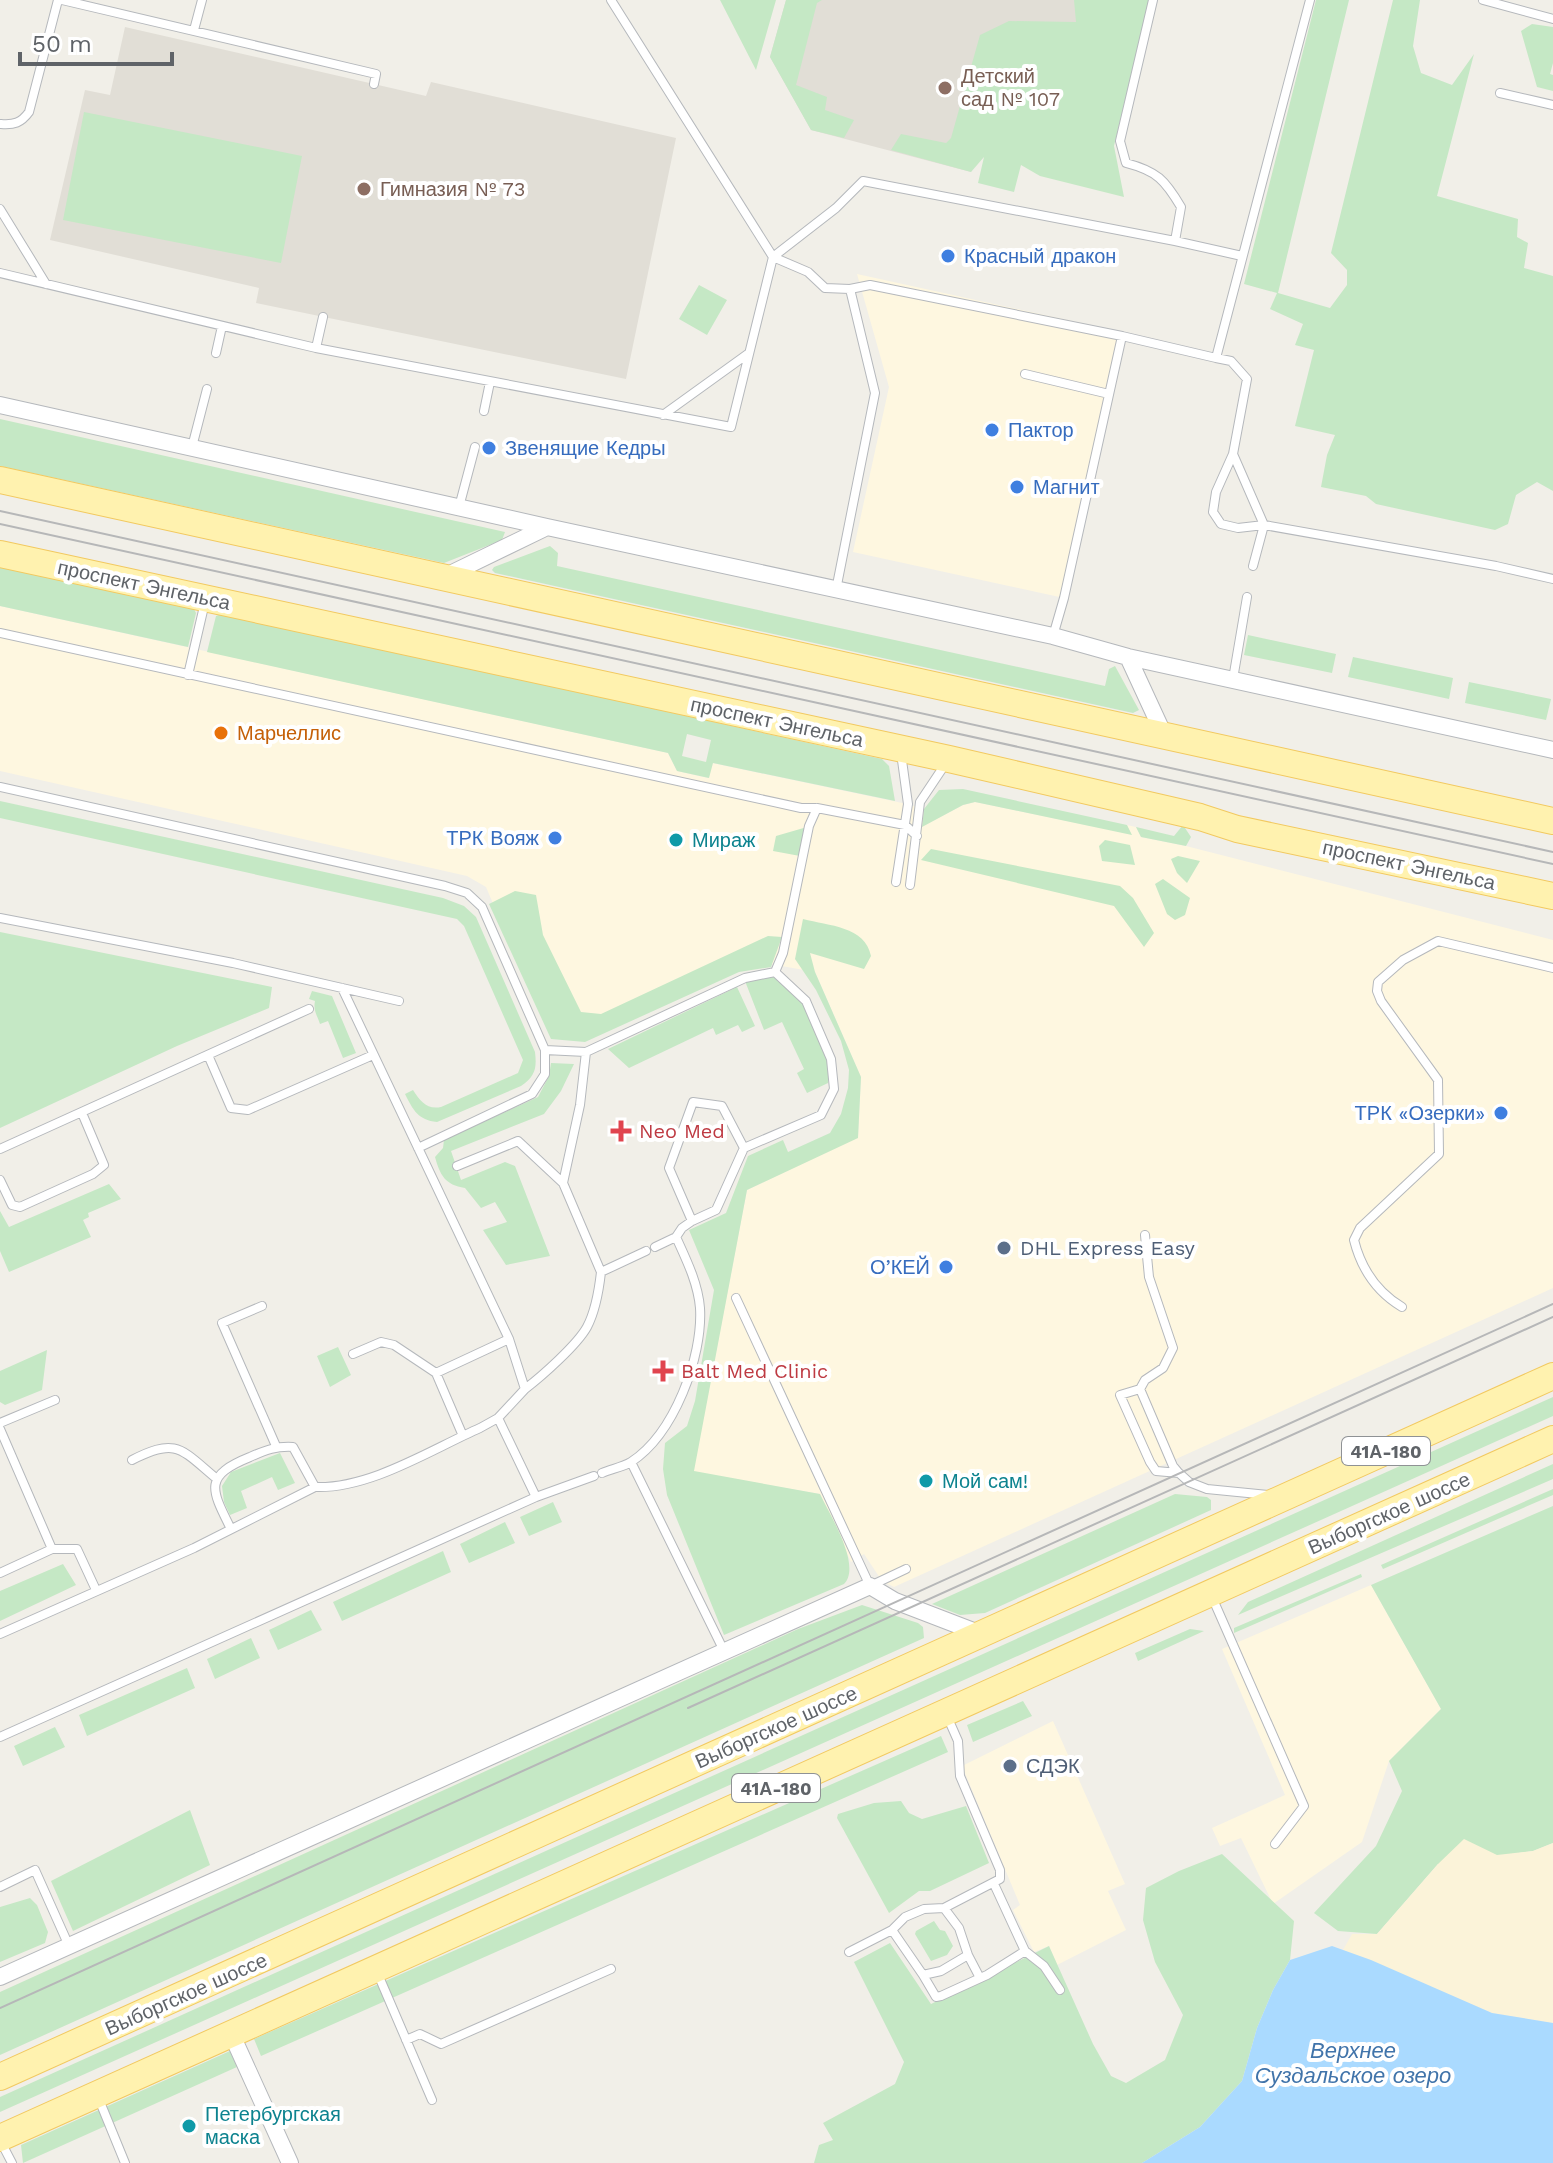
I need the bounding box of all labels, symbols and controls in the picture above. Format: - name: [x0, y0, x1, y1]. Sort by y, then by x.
- scale bar: [20, 16, 172, 66]
- text: 50 m: [32, 30, 92, 58]
- place label: Детский сад № 107: [961, 64, 1060, 111]
- marker: Детский сад № 107: [936, 79, 954, 97]
- place label: Гимназия № 73: [380, 177, 525, 201]
- marker: Гимназия № 73: [355, 180, 373, 198]
- place label: Красный дракон: [964, 244, 1116, 268]
- marker: Красный дракон: [939, 247, 957, 265]
- place label: Пактор: [1008, 418, 1074, 442]
- marker: Пактор: [983, 421, 1001, 439]
- place label: Звенящие Кедры: [505, 436, 666, 460]
- marker: Звенящие Кедры: [480, 439, 498, 457]
- place label: Магнит: [1033, 475, 1100, 499]
- marker: Магнит: [1008, 478, 1026, 496]
- street label: проспект Энгельса: [55, 555, 233, 615]
- street label: проспект Энгельса: [688, 692, 866, 752]
- place label: Марчеллис: [237, 721, 341, 745]
- marker: Марчеллис: [212, 724, 230, 742]
- place label: ТРК Вояж: [446, 826, 540, 850]
- place label: Мираж: [692, 828, 756, 852]
- marker: ТРК Вояж: [546, 829, 564, 847]
- marker: Мираж: [667, 831, 685, 849]
- street label: проспект Энгельса: [1320, 835, 1498, 895]
- place label: ТРК «Озерки»: [1355, 1101, 1485, 1125]
- marker: ТРК «Озерки»: [1492, 1104, 1510, 1122]
- place label: Neo Med: [639, 1119, 725, 1143]
- marker: Neo Med: [610, 1120, 632, 1142]
- place label: DHL Express Easy: [1020, 1236, 1196, 1260]
- marker: DHL Express Easy: [995, 1239, 1013, 1257]
- place label: О’КЕЙ: [870, 1255, 930, 1279]
- marker: О’КЕЙ: [937, 1258, 955, 1276]
- place label: Balt Med Clinic: [681, 1359, 828, 1383]
- marker: Balt Med Clinic: [652, 1360, 674, 1382]
- road number: 41А-180: [1342, 1437, 1430, 1465]
- street label: Выборгское шоссе: [1304, 1467, 1474, 1559]
- place label: Мой сам!: [942, 1469, 1028, 1493]
- marker: Мой сам!: [917, 1472, 935, 1490]
- street label: Выборгское шоссе: [691, 1681, 861, 1773]
- place label: СДЭК: [1026, 1754, 1080, 1778]
- marker: СДЭК: [1001, 1757, 1019, 1775]
- road number: 41А-180: [732, 1774, 820, 1802]
- street label: Выборгское шоссе: [101, 1948, 271, 2040]
- water label: Верхнее Суздальское озеро: [1255, 2038, 1451, 2088]
- place label: Петербургская маска: [205, 2102, 341, 2149]
- marker: Петербургская маска: [180, 2117, 198, 2135]

